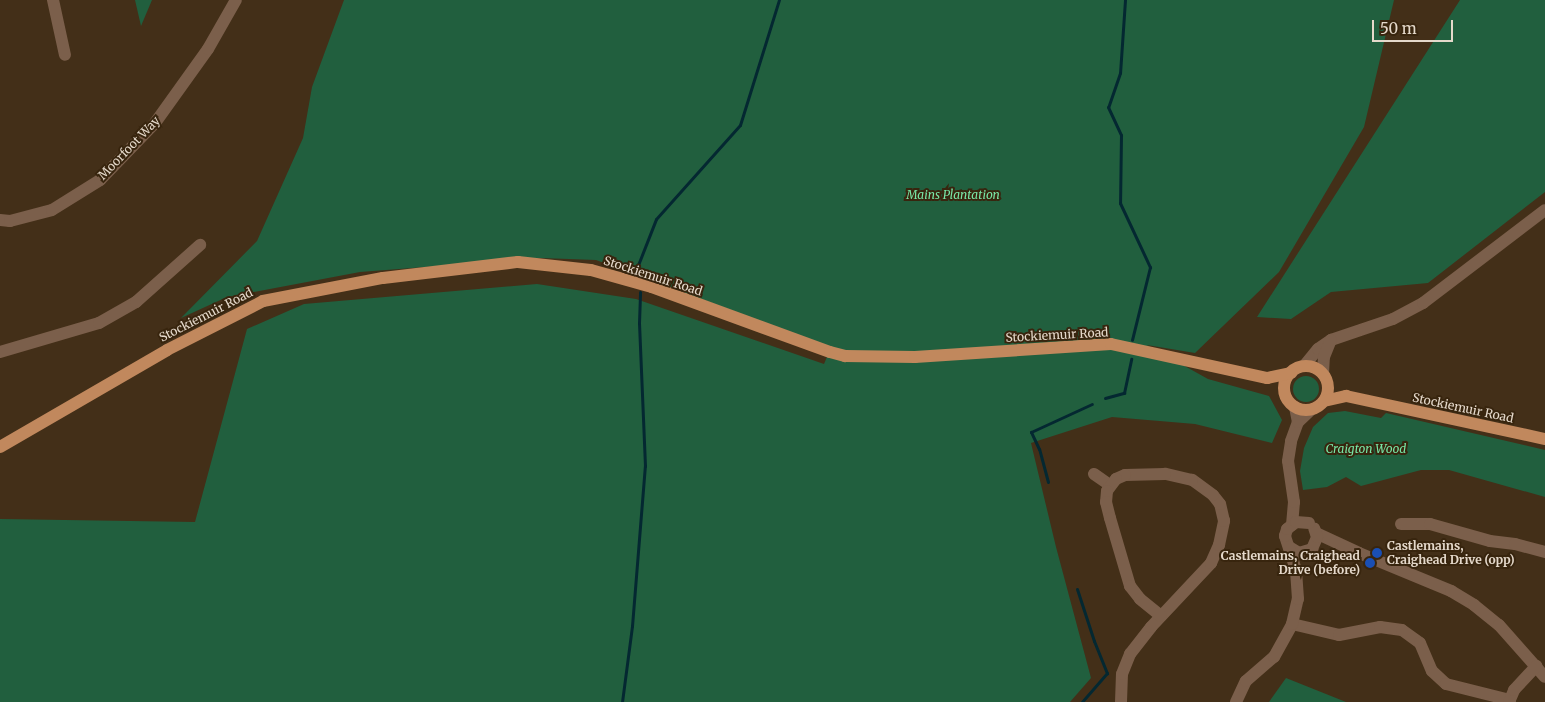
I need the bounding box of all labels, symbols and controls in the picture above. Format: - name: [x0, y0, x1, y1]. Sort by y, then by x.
- scale bar: [1375, 10, 1456, 42]
- text: 50 m: [1380, 19, 1417, 38]
- street label: Moorfoot Way: [95, 113, 163, 183]
- park label: Mains Plantation: [906, 188, 1000, 202]
- street label: Stockiemuir Road: [602, 253, 704, 299]
- street label: Stockiemuir Road: [157, 285, 255, 345]
- street label: Stockiemuir Road: [1005, 325, 1109, 345]
- street label: Stockiemuir Road: [1411, 390, 1515, 426]
- park label: Craigton Wood: [1326, 442, 1406, 456]
- place label: Castlemains, Craighead Drive (opp): [1387, 539, 1514, 567]
- marker: Castlemains, Craighead Drive (opp): [1371, 547, 1383, 559]
- place label: Castlemains, Craighead Drive (before): [1221, 549, 1360, 577]
- marker: Castlemains, Craighead Drive (before): [1364, 557, 1376, 569]

